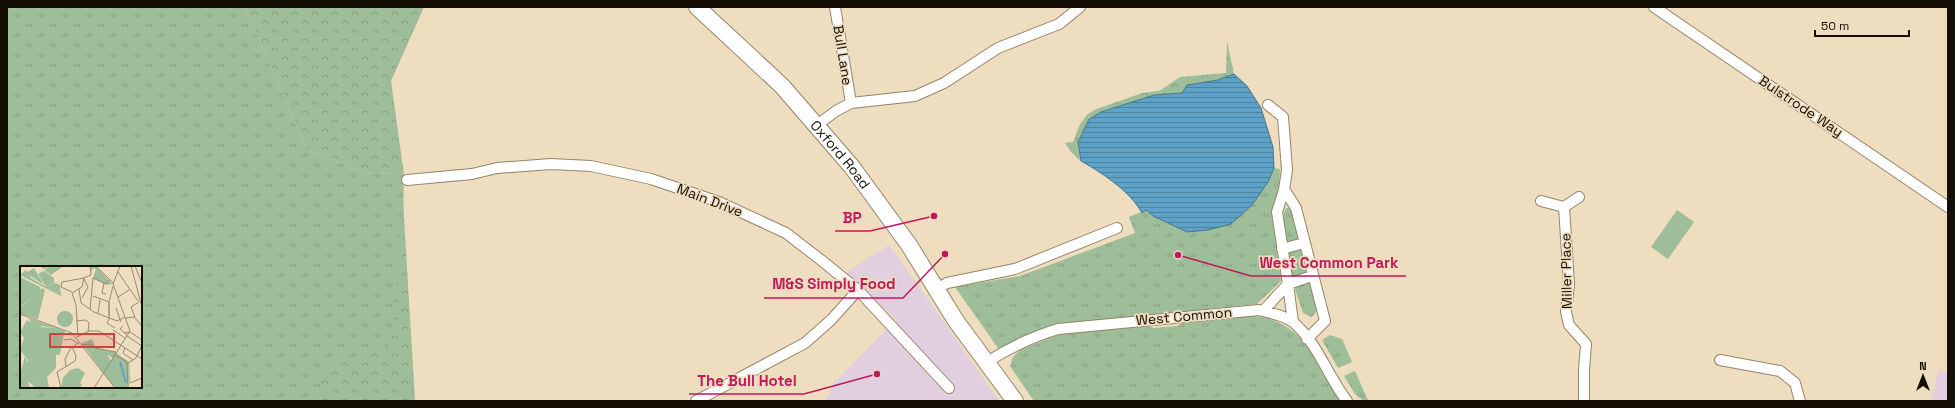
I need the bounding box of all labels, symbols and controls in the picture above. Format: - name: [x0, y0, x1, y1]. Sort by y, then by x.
- scale bar: [1815, 12, 1909, 38]
- text: 50 m: [1821, 18, 1849, 34]
- street label: Bull Lane: [829, 24, 857, 86]
- street label: Bulstrode Way: [1755, 71, 1847, 141]
- street label: Oxford Road: [806, 116, 874, 193]
- street label: Main Drive: [674, 179, 746, 221]
- callout: BP: [835, 204, 870, 231]
- text: BP: [842, 208, 862, 227]
- street label: Miller Place: [1556, 233, 1576, 309]
- callout: West Common Park: [1251, 249, 1406, 276]
- text: West Common Park: [1259, 253, 1399, 272]
- inset map: [20, 266, 142, 388]
- callout: M&S Simply Food: [764, 271, 903, 298]
- text: M&S Simply Food: [772, 274, 896, 293]
- street label: West Common: [1135, 303, 1233, 329]
- north arrow: [1903, 356, 1943, 396]
- text: N: [1919, 359, 1927, 373]
- callout: The Bull Hotel: [689, 367, 804, 394]
- text: The Bull Hotel: [697, 371, 797, 390]

